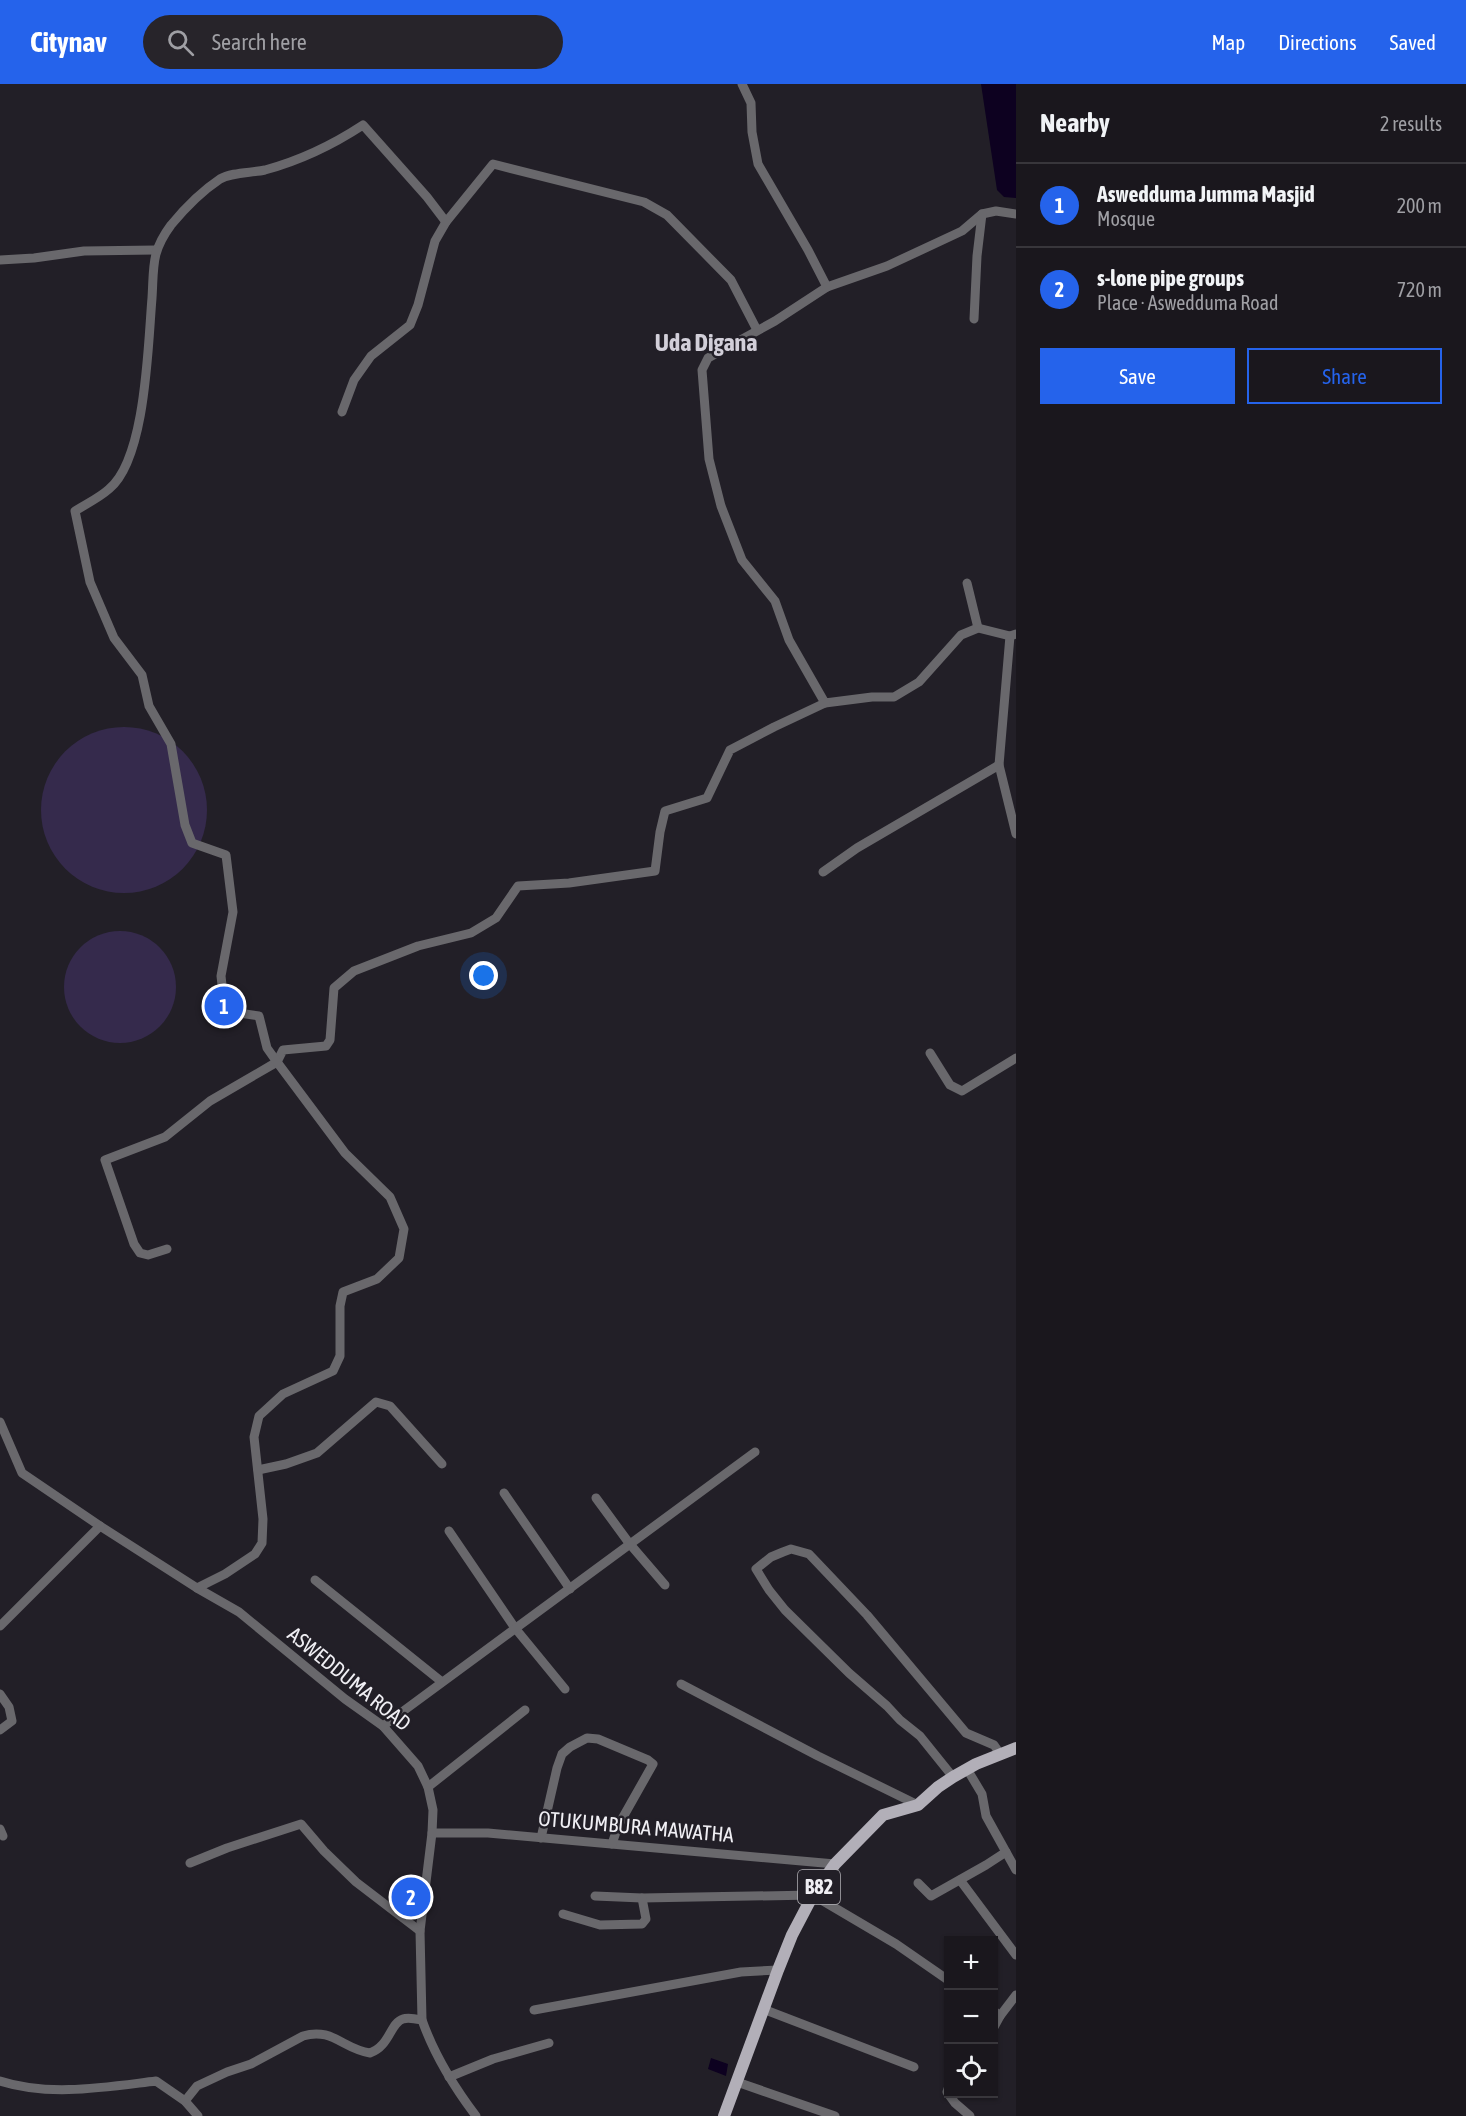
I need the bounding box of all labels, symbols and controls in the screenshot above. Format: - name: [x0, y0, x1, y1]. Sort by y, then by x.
- search box: [143, 15, 563, 69]
- text: Citynav: [30, 26, 107, 58]
- icon: search: [164, 26, 197, 59]
- text: Search here: [212, 29, 307, 55]
- text: Map: [1211, 30, 1245, 54]
- text: Directions: [1278, 30, 1357, 54]
- text: Saved: [1390, 30, 1436, 54]
- text: Nearby: [1040, 108, 1110, 138]
- text: 2 results: [1380, 112, 1442, 135]
- text: Aswedduma Jumma Masjid: [1097, 181, 1315, 207]
- text: 1: [1055, 194, 1064, 217]
- text: 200 m: [1397, 194, 1442, 217]
- text: Mosque: [1097, 207, 1155, 230]
- text: s-lone pipe groups: [1097, 265, 1244, 291]
- text: 2: [1055, 278, 1064, 301]
- text: 720 m: [1397, 278, 1442, 301]
- text: Place · Aswedduma Road: [1097, 291, 1278, 314]
- district label: Uda Digana: [655, 329, 757, 356]
- button: Save: [1040, 348, 1235, 404]
- button: Share: [1247, 348, 1442, 404]
- your location: [469, 961, 498, 990]
- pin: 1: [204, 984, 244, 1028]
- street label: ASWEDDUMA ROAD: [283, 1621, 416, 1735]
- street label: OTUKUMBURA MAWATHA: [537, 1806, 736, 1847]
- road number: B82: [798, 1870, 840, 1904]
- pin: 2: [392, 1874, 430, 1920]
- map controls: [944, 1936, 998, 2098]
- button: +: [944, 1936, 998, 1990]
- button: −: [944, 1990, 998, 2044]
- button: locate: [944, 2044, 998, 2098]

